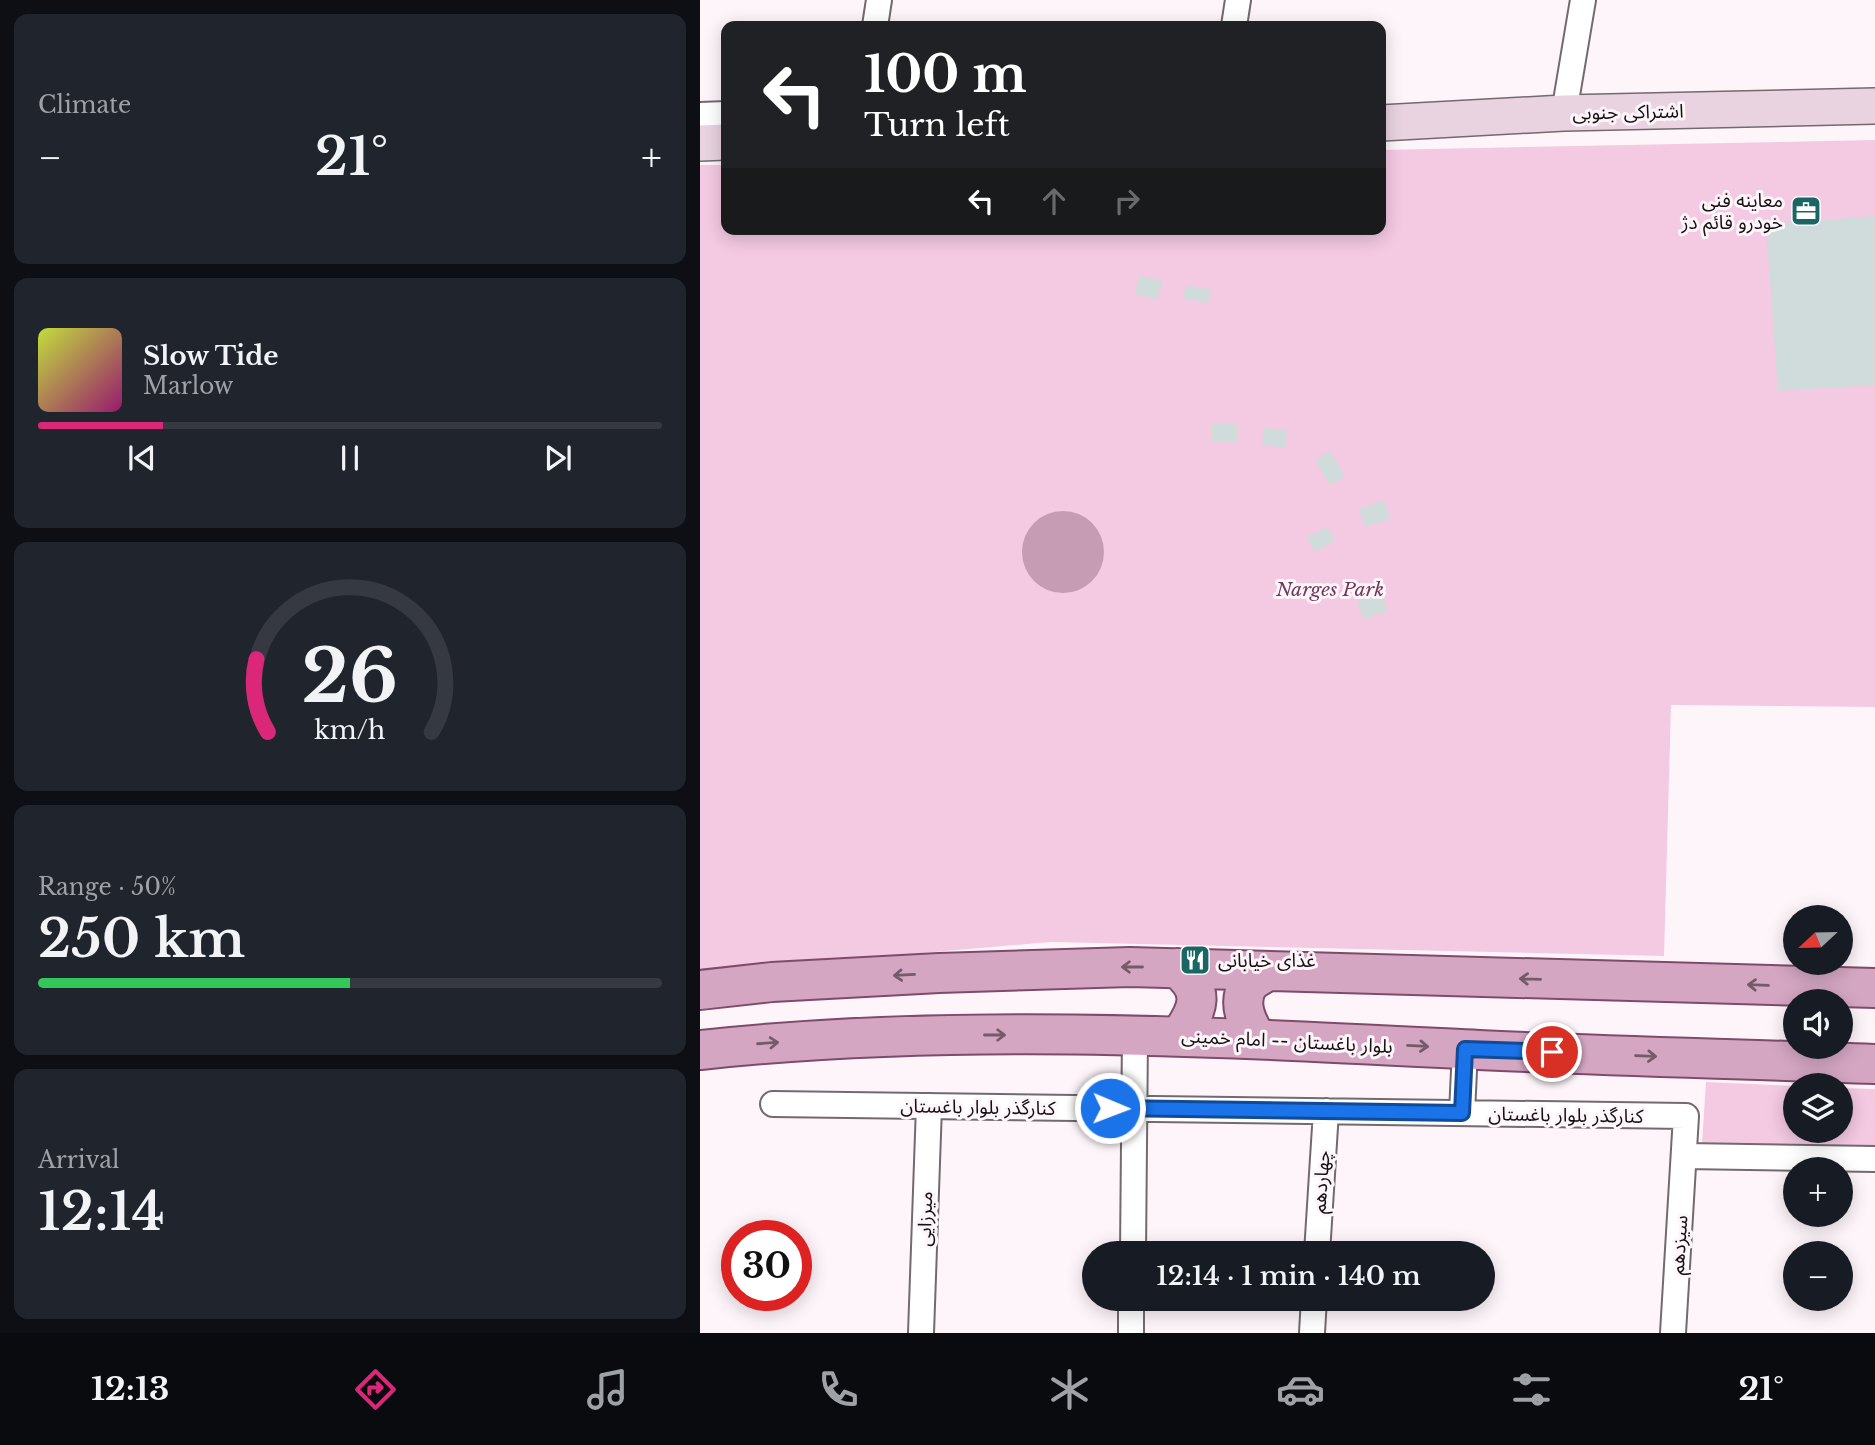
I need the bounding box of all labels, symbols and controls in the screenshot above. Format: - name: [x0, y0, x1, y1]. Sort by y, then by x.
- text: 100 m: [864, 44, 1027, 105]
- icon: left: [749, 49, 840, 140]
- text: Climate: [38, 91, 131, 119]
- street label: اشتراکی جنوبی: [1572, 100, 1684, 124]
- text: Turn left: [864, 105, 1010, 145]
- text: 21°: [315, 125, 388, 189]
- text: −: [38, 134, 62, 181]
- text: +: [641, 134, 662, 181]
- icon: left: [962, 182, 1000, 220]
- icon: ahead: [1035, 182, 1073, 220]
- icon: right: [1108, 182, 1146, 220]
- place label: معاینه فنی خودرو قائم دژ: [1681, 189, 1783, 237]
- office icon: معاینه فنی خودرو قائم دژ: [1789, 194, 1823, 228]
- text: Slow Tide: [143, 340, 279, 372]
- text: Marlow: [143, 372, 233, 400]
- icon: previous: [123, 439, 161, 477]
- icon: pause: [331, 439, 369, 477]
- icon: next: [539, 439, 577, 477]
- park label: Narges Park: [1275, 578, 1384, 601]
- text: 26: [302, 632, 398, 723]
- text: km/h: [315, 715, 385, 746]
- text: Range · 50%: [38, 873, 176, 901]
- north arrow: [1783, 905, 1853, 975]
- map controls: [1783, 905, 1853, 1311]
- text: 250 km: [38, 907, 245, 971]
- restaurant icon: غذای خیابانی: [1178, 943, 1212, 977]
- place label: غذای خیابانی: [1218, 949, 1316, 972]
- one-way arrow: [1120, 960, 1143, 974]
- one-way arrow: [893, 968, 916, 981]
- one-way arrow: [1519, 972, 1542, 986]
- one-way arrow: [1747, 979, 1770, 992]
- button: sound: [1783, 989, 1853, 1059]
- pin: [1522, 1022, 1582, 1082]
- street label: بلوار باغستان -- امام خمینی: [1181, 1024, 1393, 1061]
- one-way arrow: [983, 1028, 1006, 1042]
- icon: arrive: [1533, 1033, 1571, 1071]
- one-way arrow: [756, 1036, 779, 1049]
- one-way arrow: [1407, 1040, 1430, 1053]
- one-way arrow: [1634, 1049, 1657, 1062]
- position arrow: [1073, 1071, 1147, 1145]
- button: layers: [1783, 1073, 1853, 1143]
- street label: کنارگذر بلوار باغستان: [900, 1094, 1057, 1120]
- street label: کنارگذر بلوار باغستان: [1488, 1102, 1645, 1128]
- text: Arrival: [38, 1146, 119, 1174]
- street label: چهاردهم: [1307, 1150, 1338, 1215]
- button: +: [1783, 1157, 1853, 1227]
- text: 12:14: [38, 1180, 165, 1244]
- street label: میرزایی: [913, 1191, 937, 1247]
- street label: سیزدهم: [1665, 1214, 1696, 1276]
- speed limit sign: 30: [721, 1220, 812, 1311]
- button: −: [1783, 1241, 1853, 1311]
- text: 12:14 · 1 min · 140 m: [1156, 1260, 1421, 1292]
- icon: directions: [351, 1365, 400, 1414]
- icon: music: [583, 1365, 632, 1414]
- icon: phone: [814, 1365, 863, 1414]
- icon: climate: [1045, 1365, 1094, 1414]
- icon: car: [1276, 1365, 1325, 1414]
- icon: filters: [1507, 1365, 1556, 1414]
- text: 12:13: [91, 1369, 169, 1409]
- text: 21°: [1738, 1369, 1784, 1409]

